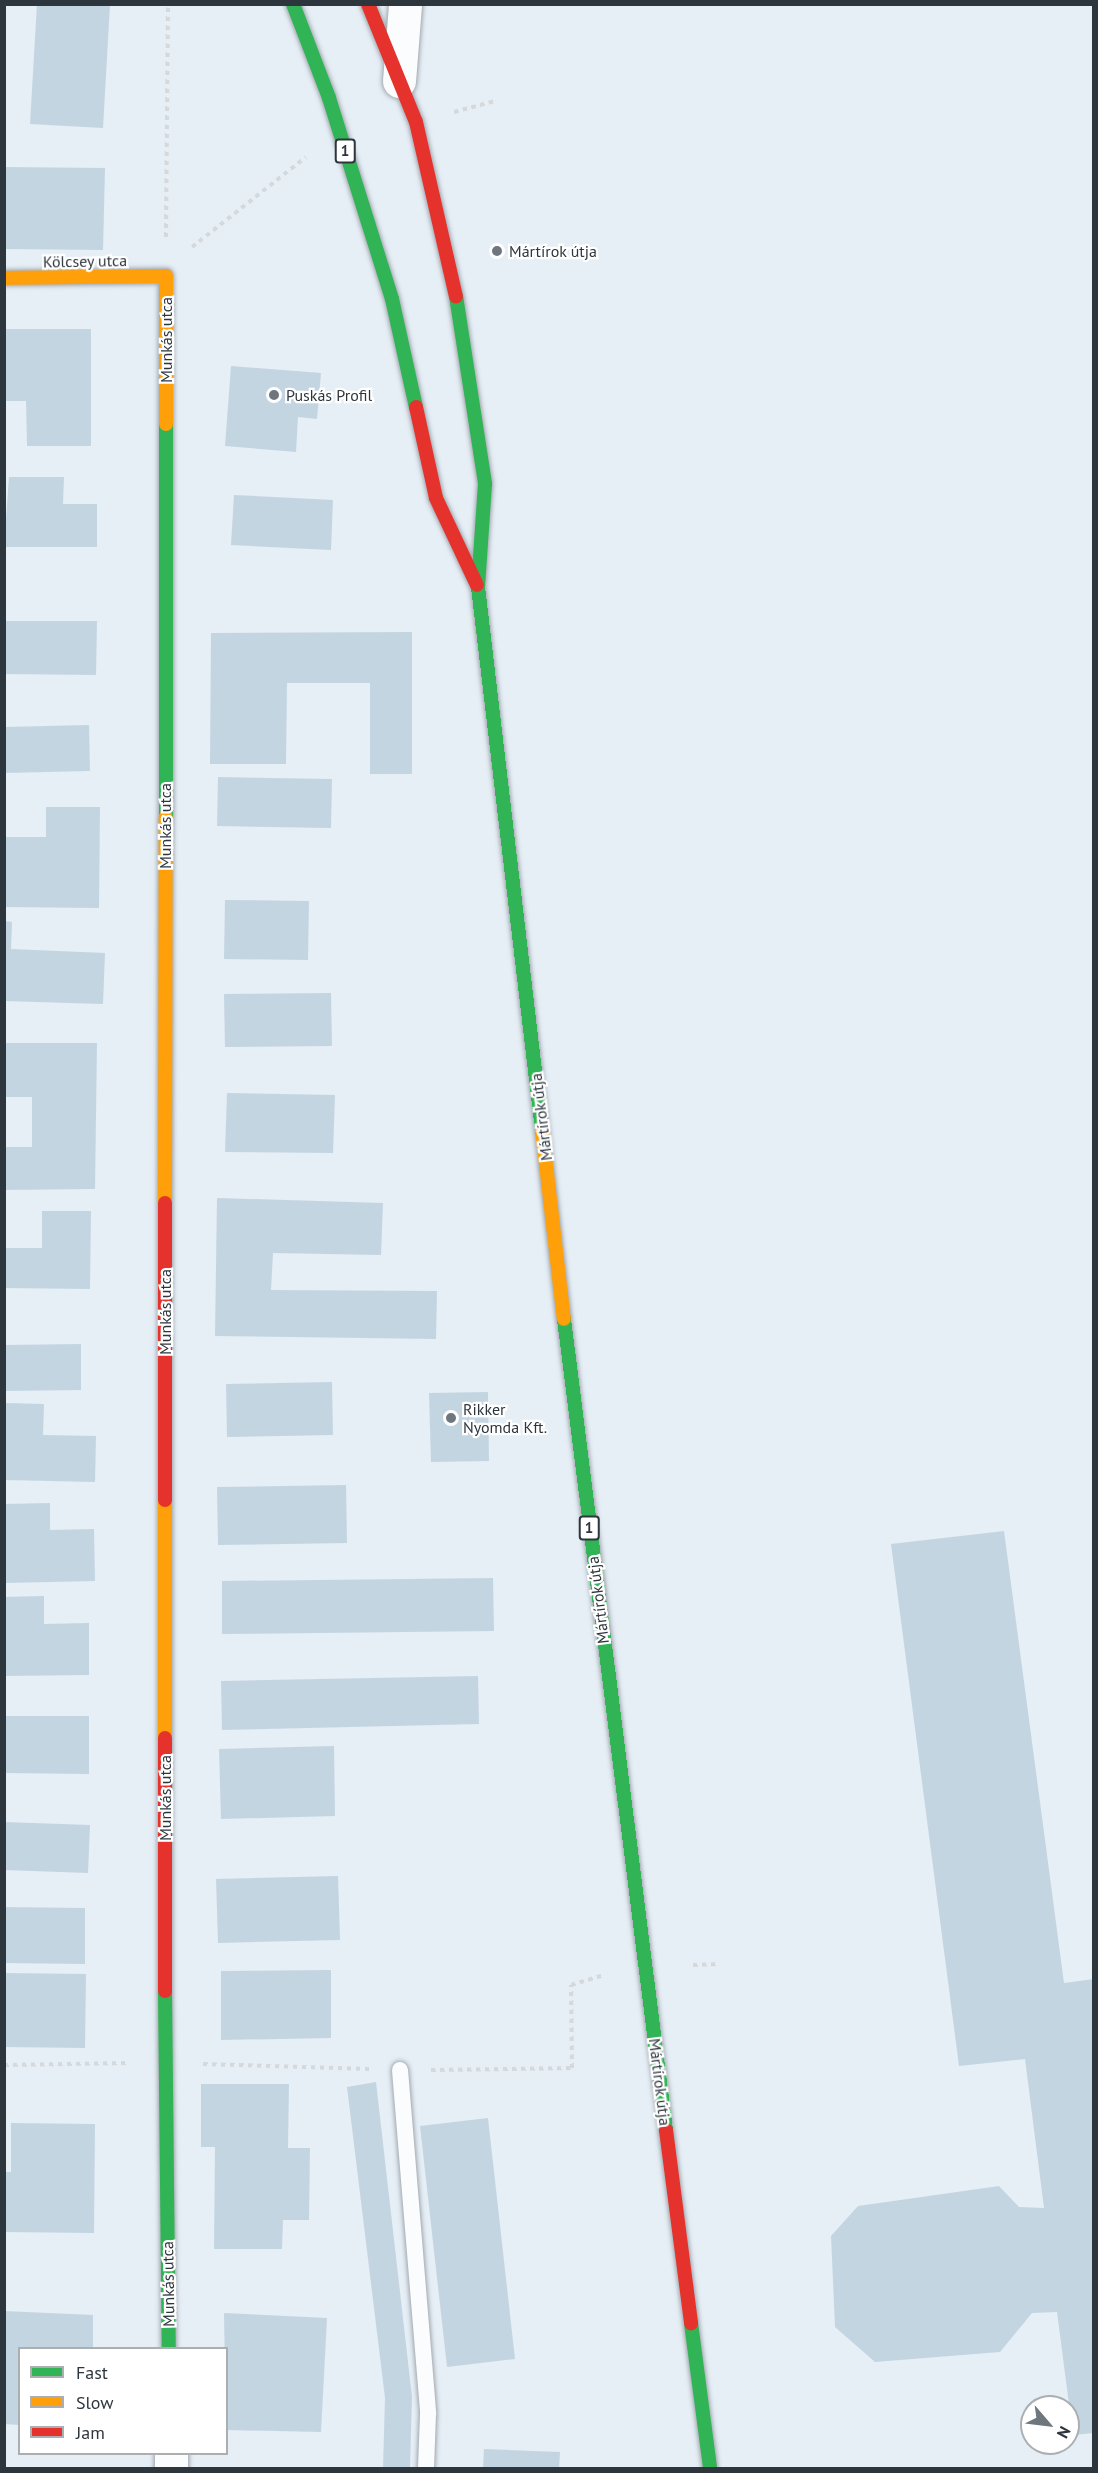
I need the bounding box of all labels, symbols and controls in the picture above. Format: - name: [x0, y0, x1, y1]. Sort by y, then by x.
- road number: 1: [334, 139, 356, 163]
- place label: Mártírok útja: [509, 241, 597, 261]
- marker: Mártírok útja: [490, 244, 504, 258]
- street label: Kölcsey utca: [42, 251, 128, 271]
- street label: Munkás utca: [156, 297, 176, 383]
- place label: Puskás Profil: [286, 385, 372, 405]
- marker: Puskás Profil: [267, 388, 281, 402]
- street label: Munkás utca: [155, 783, 175, 869]
- street label: Mártírok útja: [526, 1072, 556, 1162]
- street label: Munkás utca: [155, 1269, 175, 1355]
- place label: Rikker Nyomda Kft.: [463, 1399, 547, 1437]
- marker: Rikker Nyomda Kft.: [444, 1411, 458, 1425]
- road number: 1: [578, 1516, 600, 1540]
- street label: Mártírok útja: [583, 1555, 613, 1645]
- street label: Munkás utca: [155, 1755, 175, 1841]
- street label: Mártírok útja: [645, 2037, 675, 2127]
- street label: Munkás utca: [158, 2241, 178, 2327]
- legend: [18, 2347, 228, 2455]
- text: Fast: [76, 2361, 108, 2384]
- text: Slow: [76, 2391, 114, 2414]
- north arrow: [1020, 2395, 1080, 2455]
- text: Jam: [76, 2421, 105, 2444]
- text: N: [1053, 2423, 1075, 2442]

